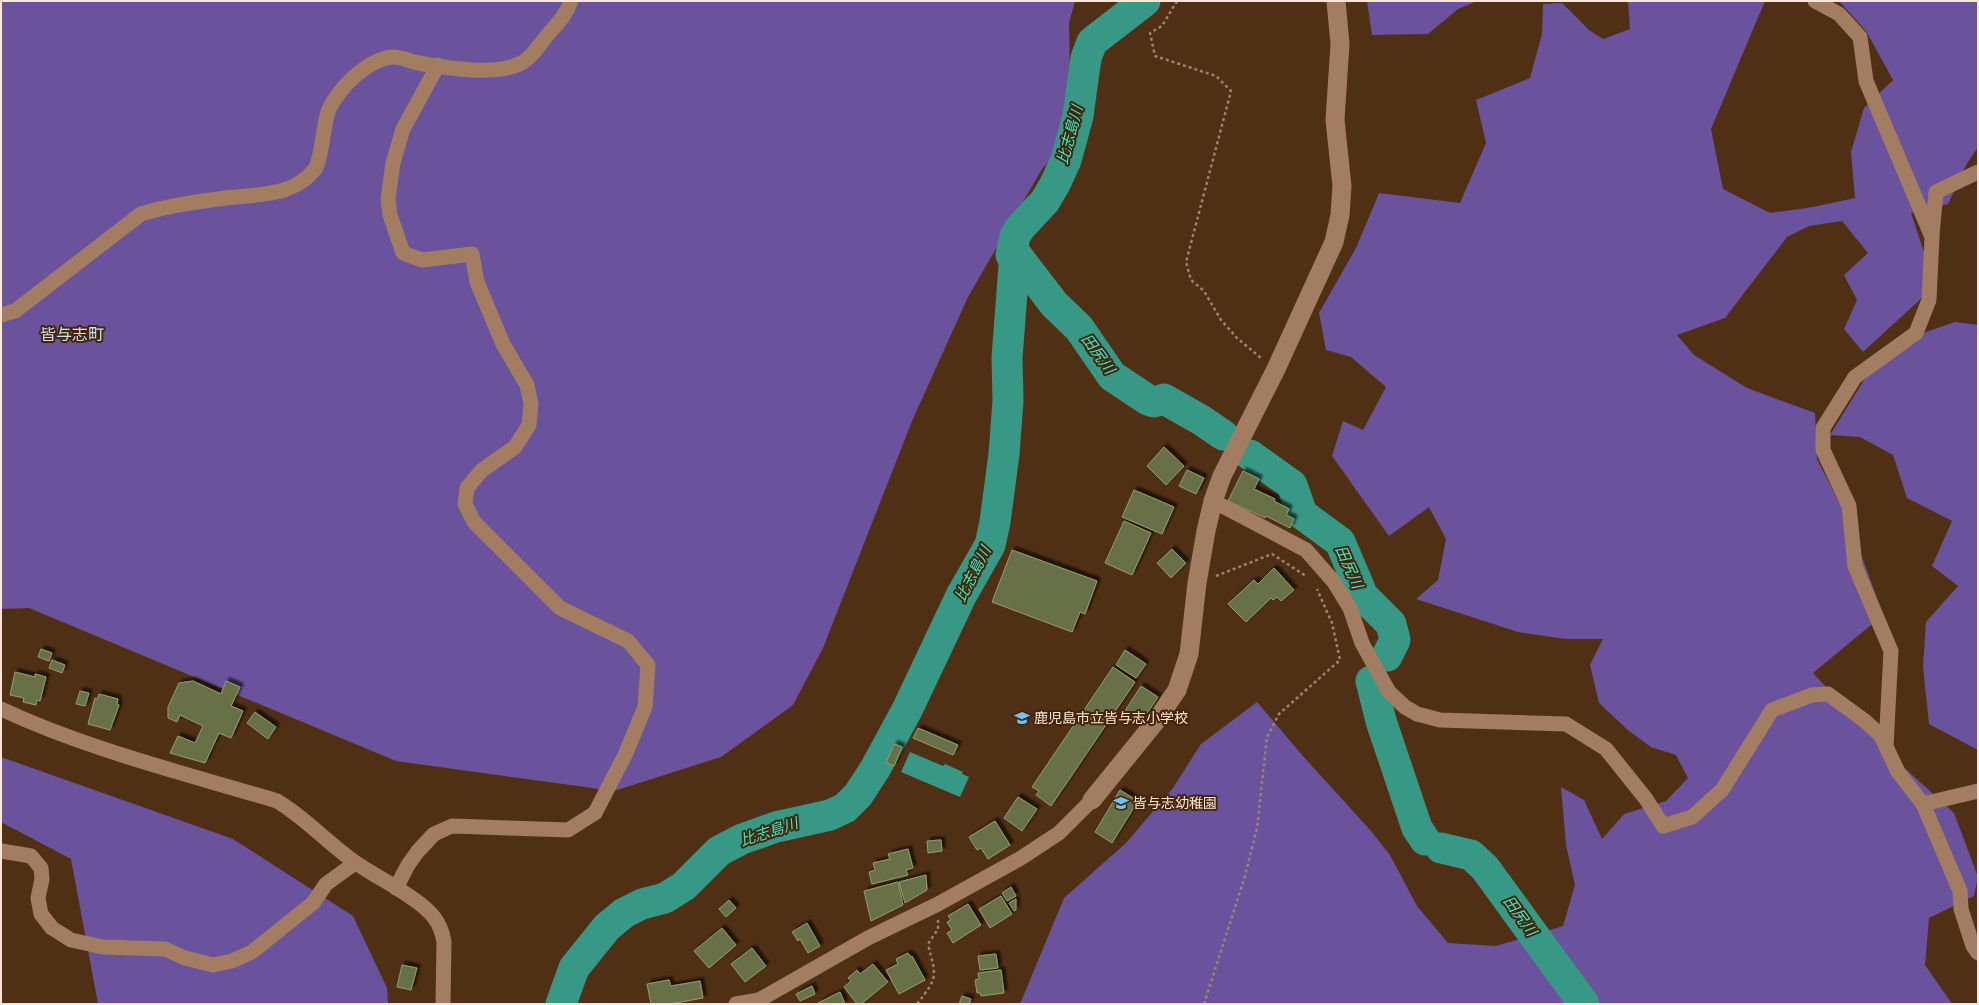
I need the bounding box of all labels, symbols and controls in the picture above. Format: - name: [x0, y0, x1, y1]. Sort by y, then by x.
- water label: 比志島川: [1052, 101, 1087, 166]
- district label: 皆与志町: [40, 323, 104, 345]
- water label: 田尻川: [1077, 329, 1121, 379]
- water label: 比志島川: [950, 541, 996, 605]
- water label: 田尻川: [1332, 542, 1369, 593]
- place label: 鹿児島市立皆与志小学校: [1034, 708, 1188, 727]
- school or university icon: 鹿児島市立皆与志小学校: [1013, 709, 1031, 727]
- place label: 皆与志幼稚園: [1133, 793, 1217, 812]
- school or university icon: 皆与志幼稚園: [1112, 794, 1130, 812]
- water label: 比志島川: [737, 812, 802, 850]
- water label: 田尻川: [1499, 891, 1543, 941]

